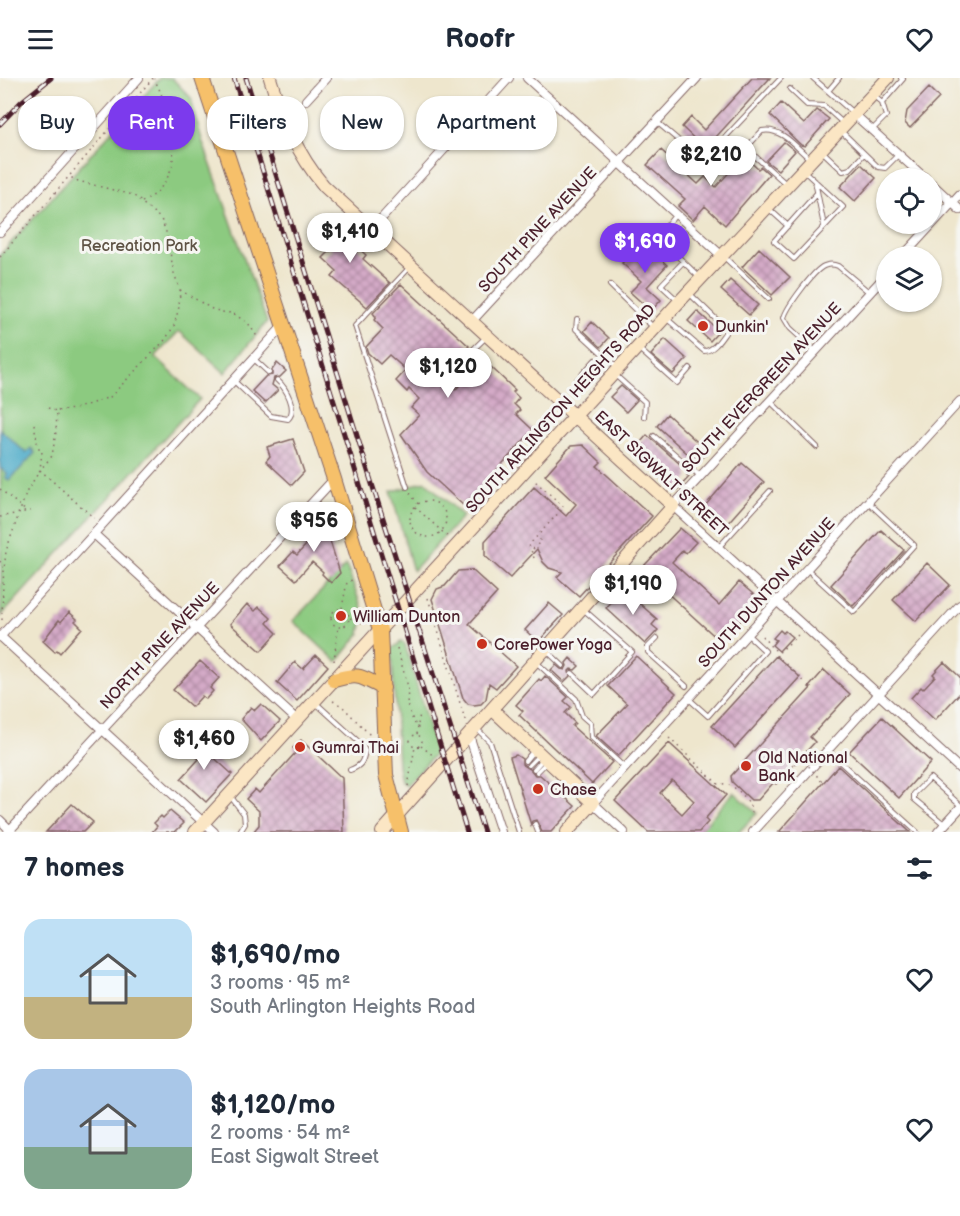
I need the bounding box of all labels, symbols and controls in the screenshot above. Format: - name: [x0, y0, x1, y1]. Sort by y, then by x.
- icon: menu: [24, 23, 57, 56]
- text: Roofr: [445, 23, 515, 55]
- icon: heart: [903, 23, 936, 56]
- chip: Buy: [18, 96, 96, 150]
- chip: Rent: [108, 96, 195, 150]
- chip: Filters: [207, 96, 308, 150]
- chip: New: [320, 96, 404, 150]
- chip: Apartment: [416, 96, 557, 150]
- pin: $2,210: [662, 136, 760, 187]
- text: $2,210: [680, 143, 742, 167]
- street label: SOUTH PINE AVENUE: [475, 163, 601, 297]
- map controls: [876, 168, 942, 312]
- button: locate: [876, 168, 942, 234]
- pin: $1,410: [301, 213, 399, 264]
- text: $1,410: [321, 220, 379, 244]
- pin: $1,690: [596, 223, 694, 274]
- text: $1,690: [614, 230, 676, 254]
- park label: Recreation Park: [81, 237, 197, 256]
- button: layers: [876, 246, 942, 312]
- street label: SOUTH EVERGREEN AVENUE: [678, 299, 846, 477]
- street label: SOUTH ARLINGTON HEIGHTS ROAD: [462, 301, 660, 517]
- place label: Dunkin': [715, 318, 768, 337]
- marker: Dunkin': [696, 319, 710, 333]
- pin: $1,120: [399, 348, 497, 399]
- text: $1,120: [419, 355, 477, 379]
- street label: EAST SIGWALT STREET: [590, 407, 732, 541]
- pin: $956: [278, 502, 350, 553]
- text: $956: [290, 509, 338, 533]
- street label: SOUTH DUNTON AVENUE: [695, 514, 839, 672]
- pin: $1,190: [584, 565, 682, 616]
- text: $1,190: [604, 572, 662, 596]
- street label: NORTH PINE AVENUE: [96, 579, 224, 713]
- place label: William Dunton: [353, 608, 460, 627]
- marker: William Dunton: [334, 609, 348, 623]
- place label: CorePower Yoga: [494, 636, 612, 655]
- marker: CorePower Yoga: [475, 637, 489, 651]
- pin: $1,460: [155, 720, 253, 771]
- text: $1,460: [173, 727, 235, 751]
- place label: Gumrai Thai: [312, 739, 399, 758]
- marker: Gumrai Thai: [293, 740, 307, 754]
- place label: Old National Bank: [758, 749, 848, 786]
- marker: Old National Bank: [739, 759, 753, 773]
- place label: Chase: [550, 781, 597, 800]
- marker: Chase: [531, 782, 545, 796]
- icon: filters: [903, 852, 936, 885]
- text: 7 homes: [24, 853, 124, 884]
- text: $1,690/mo: [210, 940, 340, 971]
- icon: home: [72, 943, 144, 1015]
- icon: heart: [903, 963, 936, 996]
- text: 3 rooms · 95 m²: [210, 971, 350, 995]
- text: South Arlington Heights Road: [210, 995, 475, 1019]
- text: $1,120/mo: [210, 1090, 335, 1121]
- icon: home: [72, 1093, 144, 1165]
- icon: heart: [903, 1113, 936, 1146]
- text: 2 rooms · 54 m²: [210, 1121, 350, 1145]
- text: East Sigwalt Street: [210, 1145, 379, 1169]

